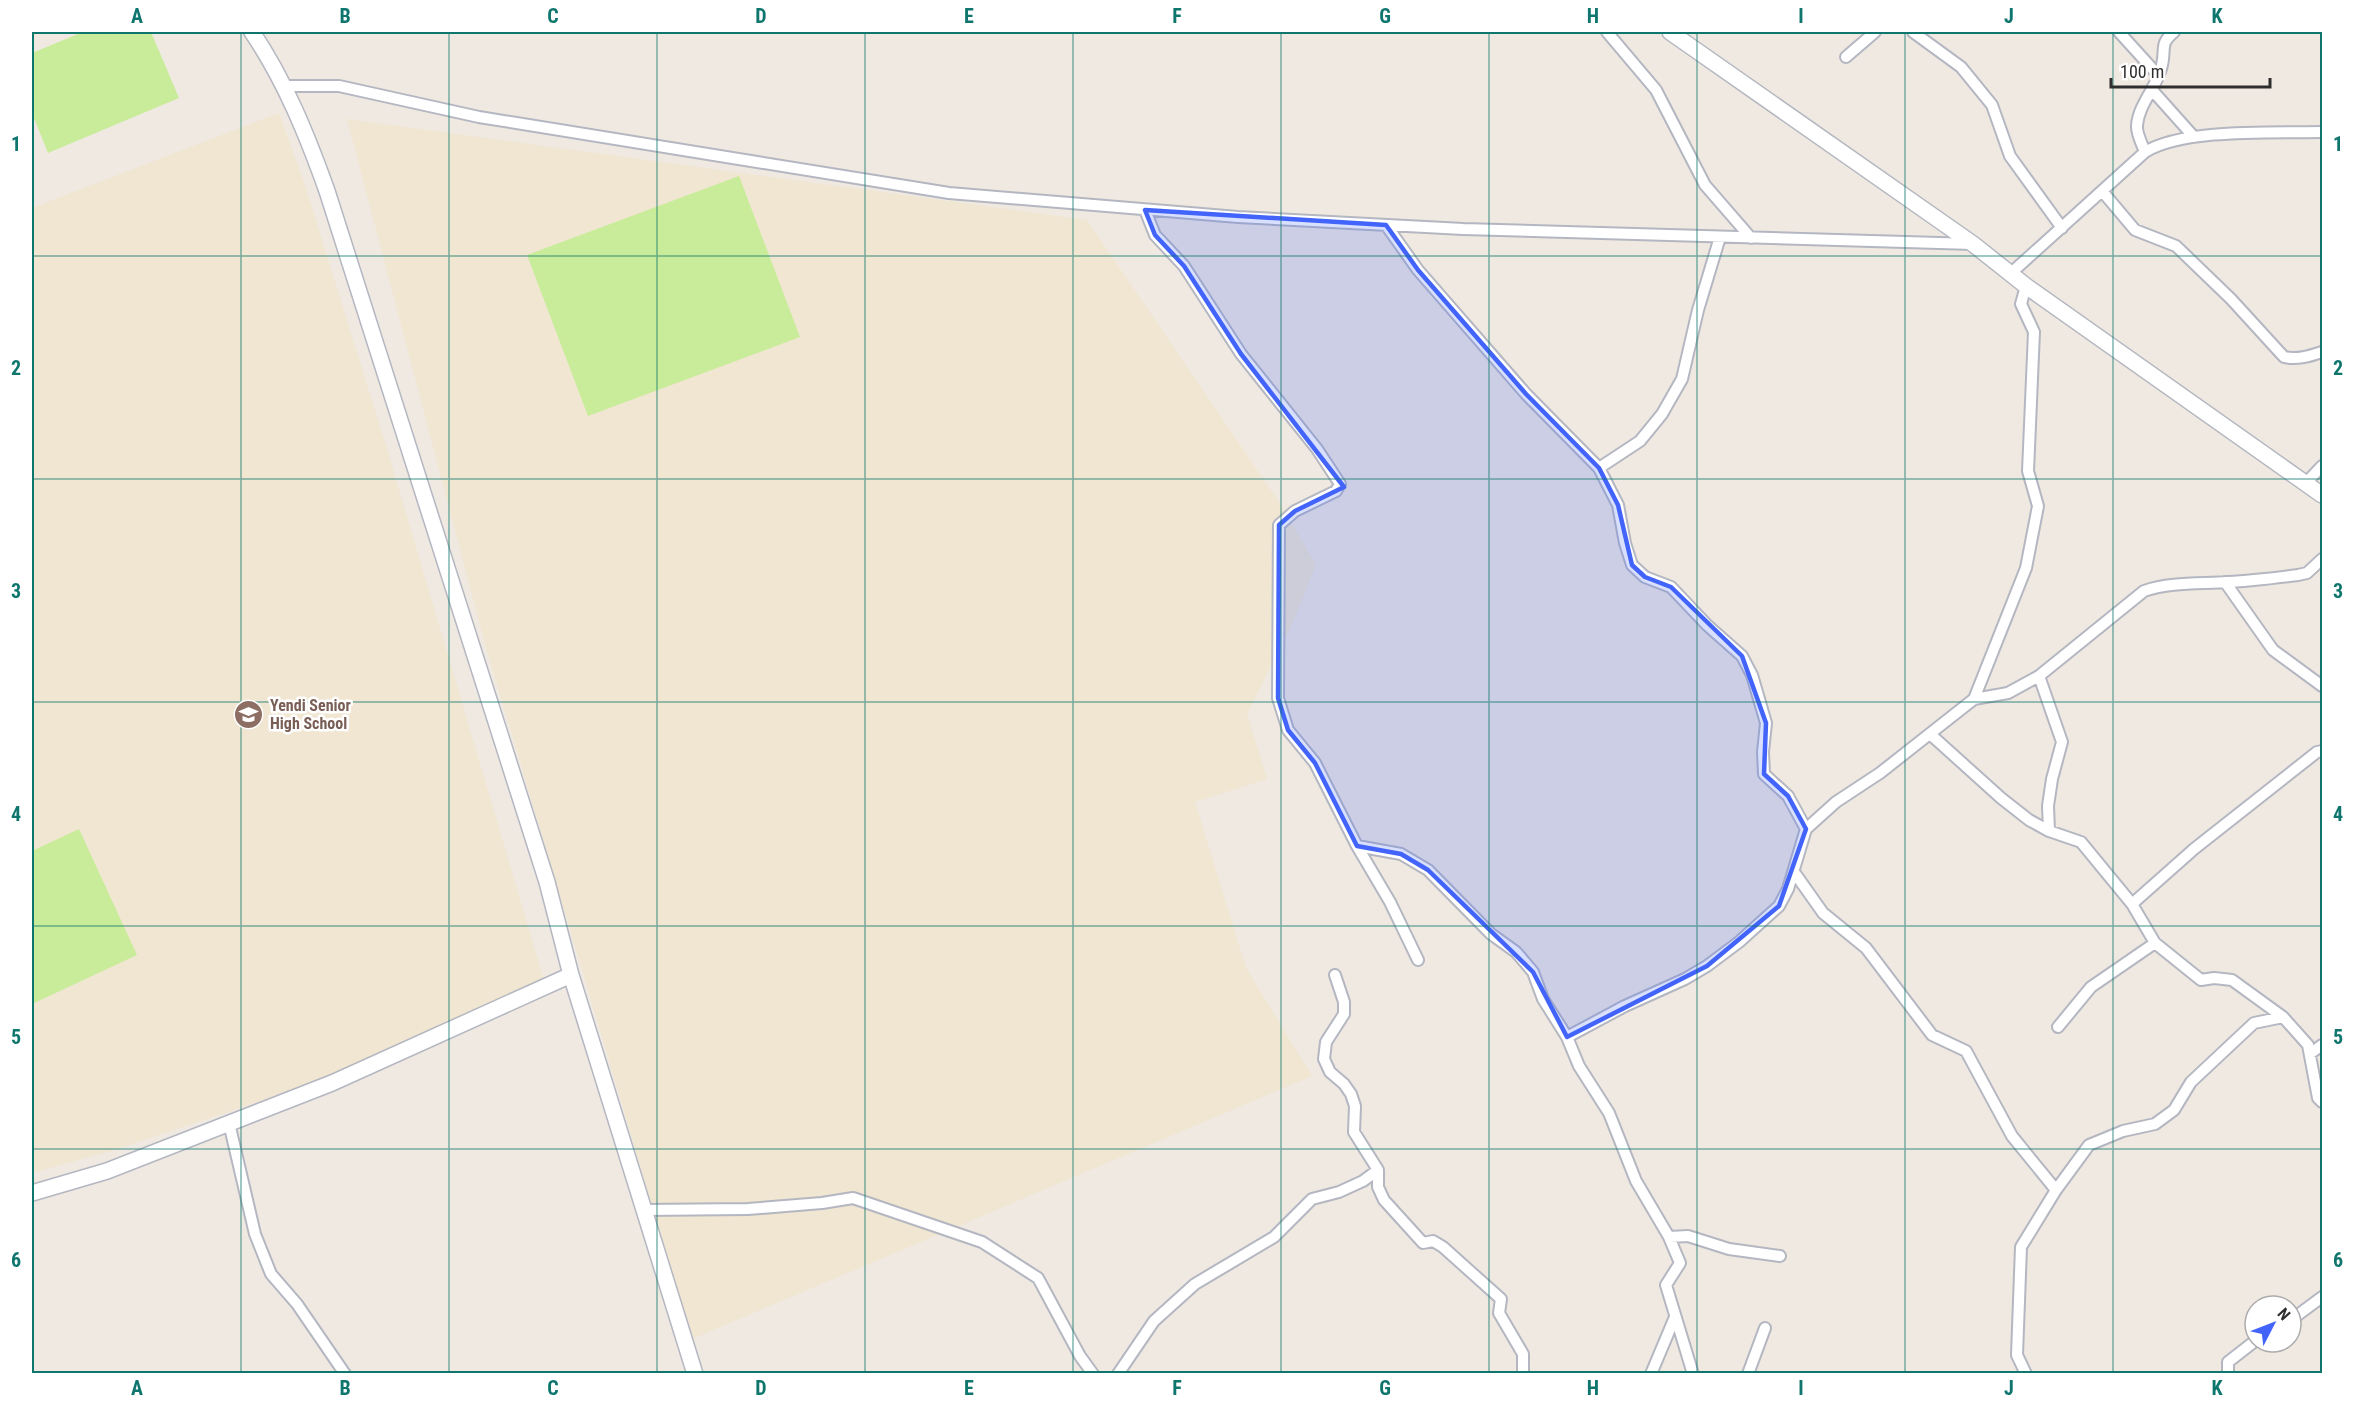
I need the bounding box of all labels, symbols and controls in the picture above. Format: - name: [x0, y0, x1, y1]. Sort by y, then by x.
- text: A: [131, 4, 143, 28]
- text: B: [339, 4, 351, 28]
- text: C: [547, 4, 559, 28]
- text: D: [755, 4, 767, 28]
- text: E: [964, 4, 974, 28]
- text: F: [1172, 4, 1182, 28]
- text: G: [1379, 4, 1391, 28]
- text: H: [1587, 4, 1599, 28]
- text: I: [1798, 4, 1804, 28]
- text: J: [2004, 4, 2014, 28]
- text: K: [2211, 4, 2223, 28]
- scale bar: [2111, 51, 2270, 89]
- text: 100 m: [2120, 61, 2164, 82]
- text: 1: [11, 132, 21, 156]
- text: 1: [2333, 132, 2343, 156]
- text: 2: [11, 356, 21, 380]
- text: 2: [2333, 356, 2343, 380]
- text: 3: [11, 579, 21, 603]
- text: 3: [2333, 579, 2343, 603]
- place label: Yendi Senior High School: [270, 696, 351, 733]
- school or university icon: Yendi Senior High School: [233, 698, 265, 730]
- text: 4: [11, 802, 21, 826]
- text: 4: [2333, 802, 2343, 826]
- text: 5: [11, 1025, 21, 1049]
- text: 5: [2333, 1025, 2343, 1049]
- text: 6: [11, 1248, 21, 1272]
- text: 6: [2333, 1248, 2343, 1272]
- north arrow: [2243, 1294, 2303, 1354]
- text: N: [2273, 1304, 2294, 1324]
- text: A: [131, 1376, 143, 1400]
- text: B: [339, 1376, 351, 1400]
- text: C: [547, 1376, 559, 1400]
- text: D: [755, 1376, 767, 1400]
- text: E: [964, 1376, 974, 1400]
- text: F: [1172, 1376, 1182, 1400]
- text: G: [1379, 1376, 1391, 1400]
- text: H: [1587, 1376, 1599, 1400]
- text: I: [1798, 1376, 1804, 1400]
- text: J: [2004, 1376, 2014, 1400]
- text: K: [2211, 1376, 2223, 1400]

